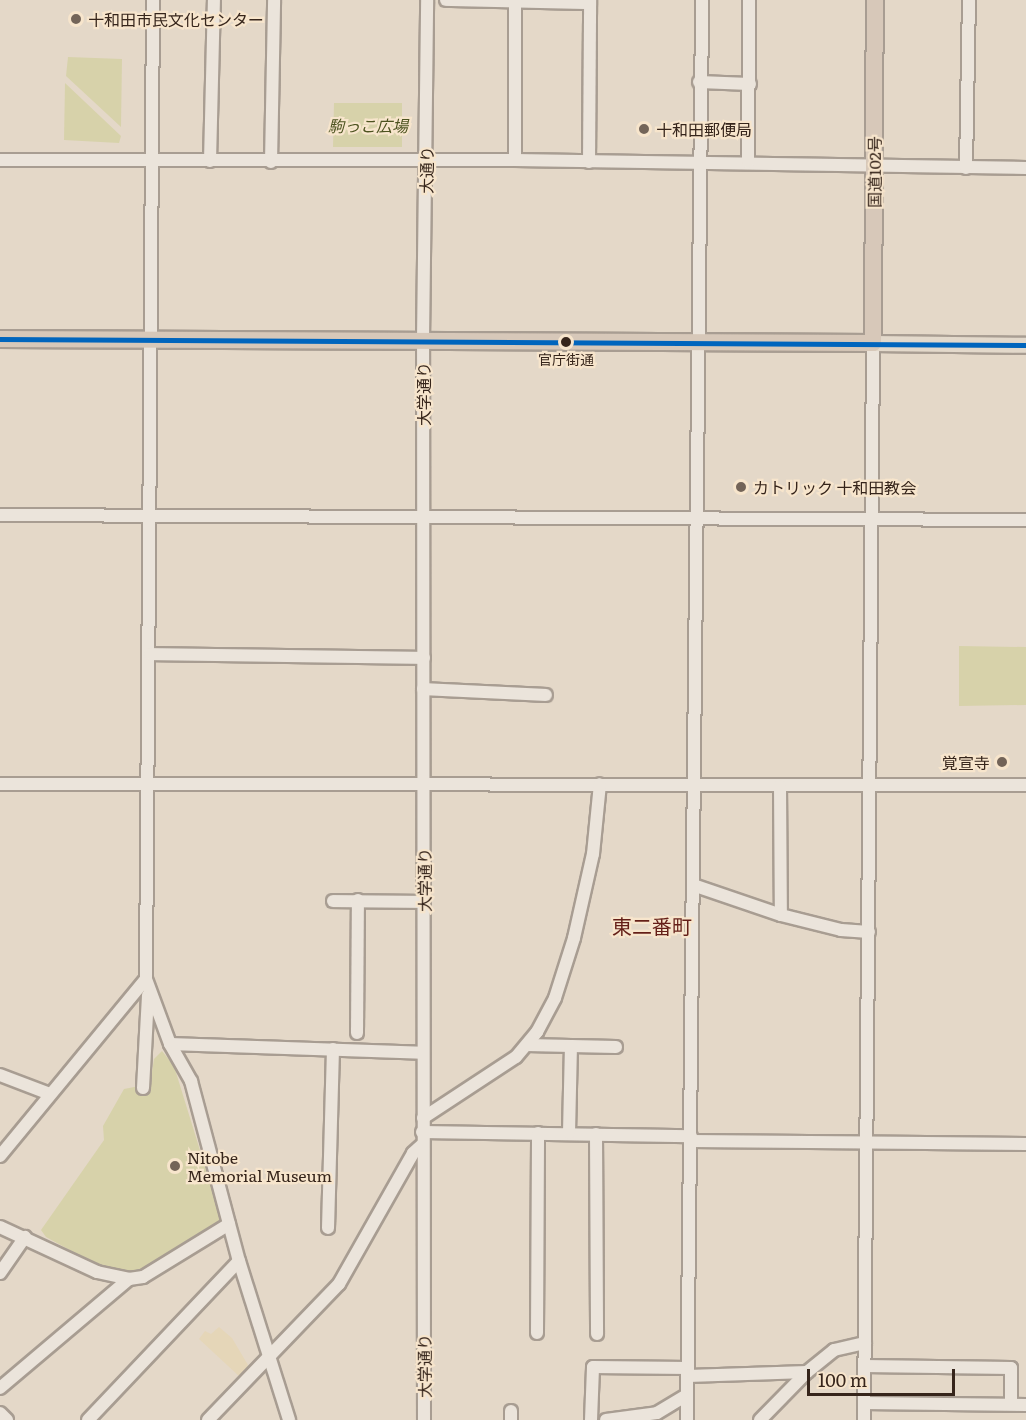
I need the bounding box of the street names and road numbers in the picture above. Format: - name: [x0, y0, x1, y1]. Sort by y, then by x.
- street label: 国道102号: [864, 136, 884, 208]
- street label: 大通り: [416, 146, 436, 194]
- street label: 大学通り: [413, 362, 433, 426]
- street label: 大学通り: [414, 848, 434, 912]
- street label: 大学通り: [414, 1334, 434, 1398]

